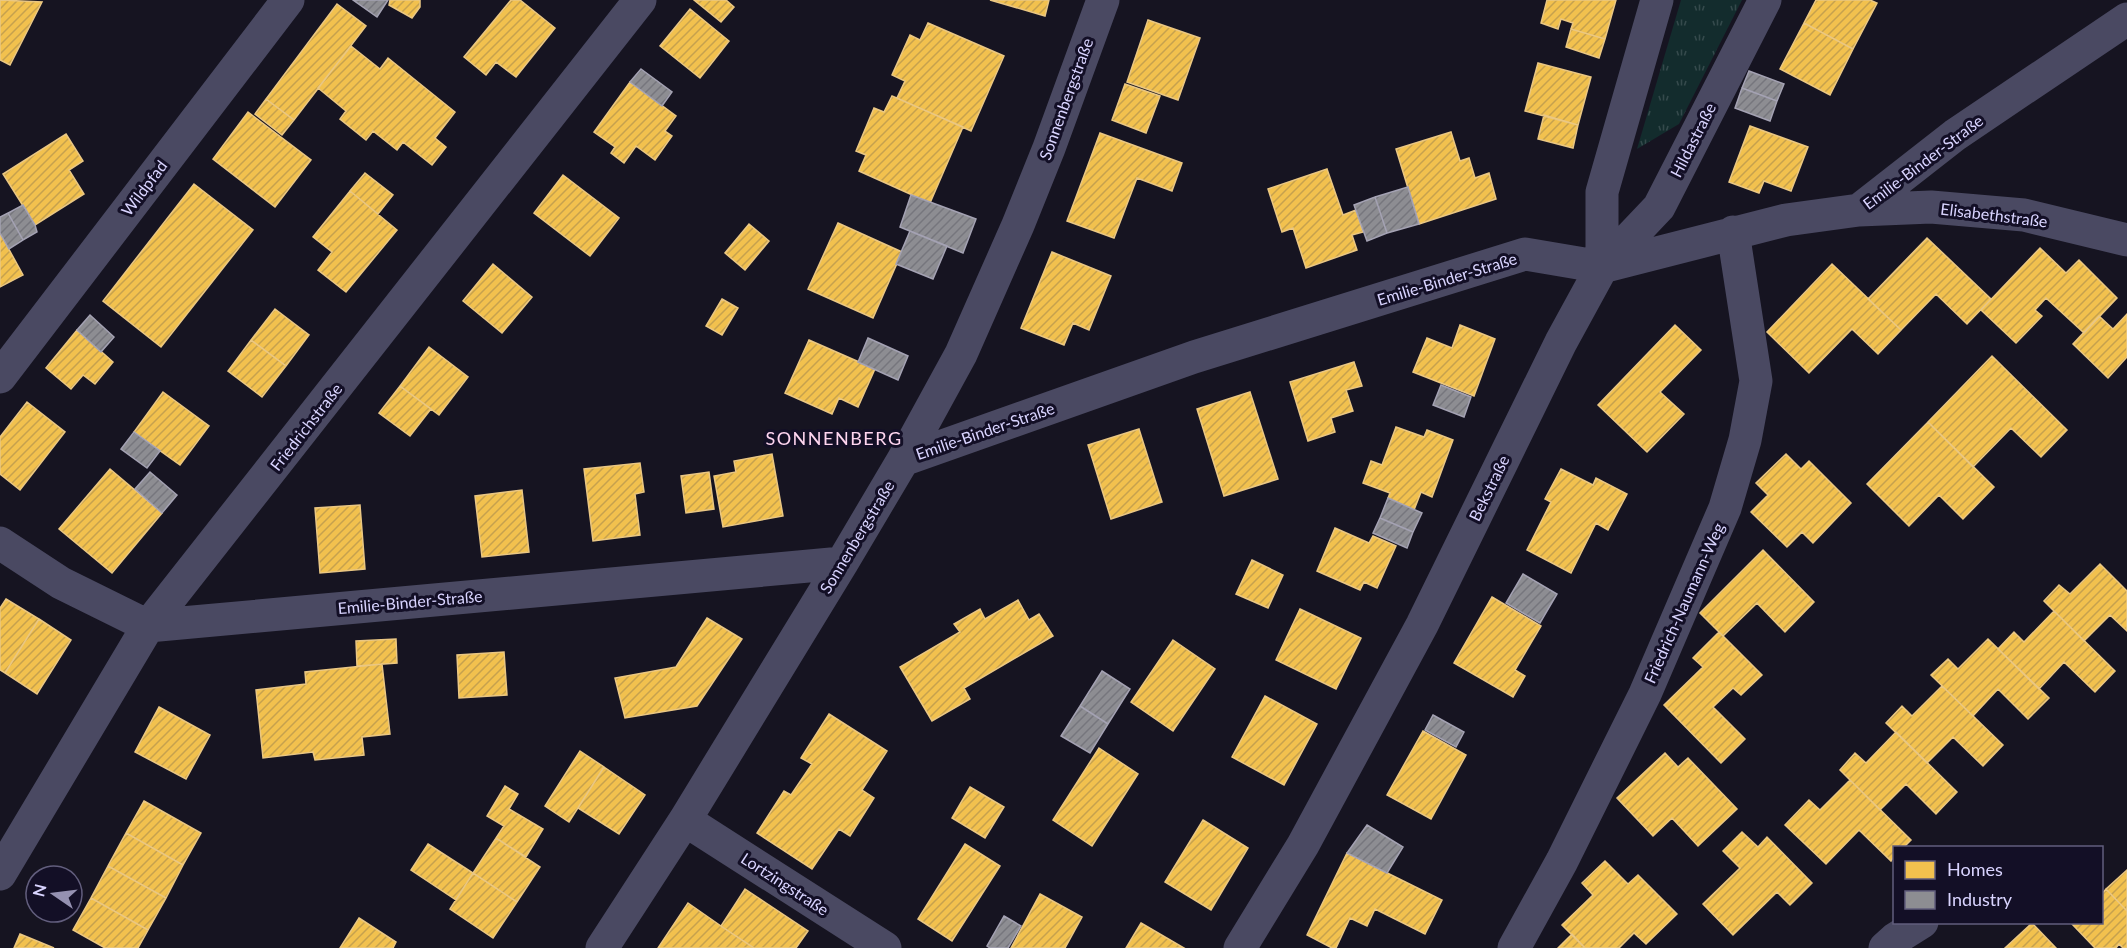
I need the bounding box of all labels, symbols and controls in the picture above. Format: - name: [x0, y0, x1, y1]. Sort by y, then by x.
- street label: Sonnenbergstraße: [1035, 35, 1096, 162]
- street label: Hildastraße: [1666, 100, 1719, 180]
- street label: Emilie-Binder-Straße: [1859, 110, 1986, 213]
- street label: Wildpfad: [117, 156, 171, 219]
- street label: Elisabethstraße: [1939, 199, 2049, 230]
- street label: Emilie-Binder-Straße: [1375, 248, 1519, 309]
- street label: Friedrichstraße: [266, 379, 346, 474]
- street label: Emilie-Binder-Straße: [913, 398, 1057, 463]
- district label: SONNENBERG: [765, 427, 903, 449]
- street label: Bekstraße: [1464, 452, 1513, 524]
- street label: Sonnenbergstraße: [815, 477, 898, 597]
- street label: Friedrich-Naumann-Weg: [1640, 520, 1728, 686]
- street label: Emilie-Binder-Straße: [337, 586, 483, 617]
- legend: [1893, 846, 2103, 924]
- street label: Lortzingstraße: [738, 848, 833, 919]
- text: Homes: [1947, 858, 2003, 880]
- north arrow: [24, 864, 84, 924]
- text: N: [28, 882, 50, 899]
- text: Industry: [1947, 888, 2013, 910]

